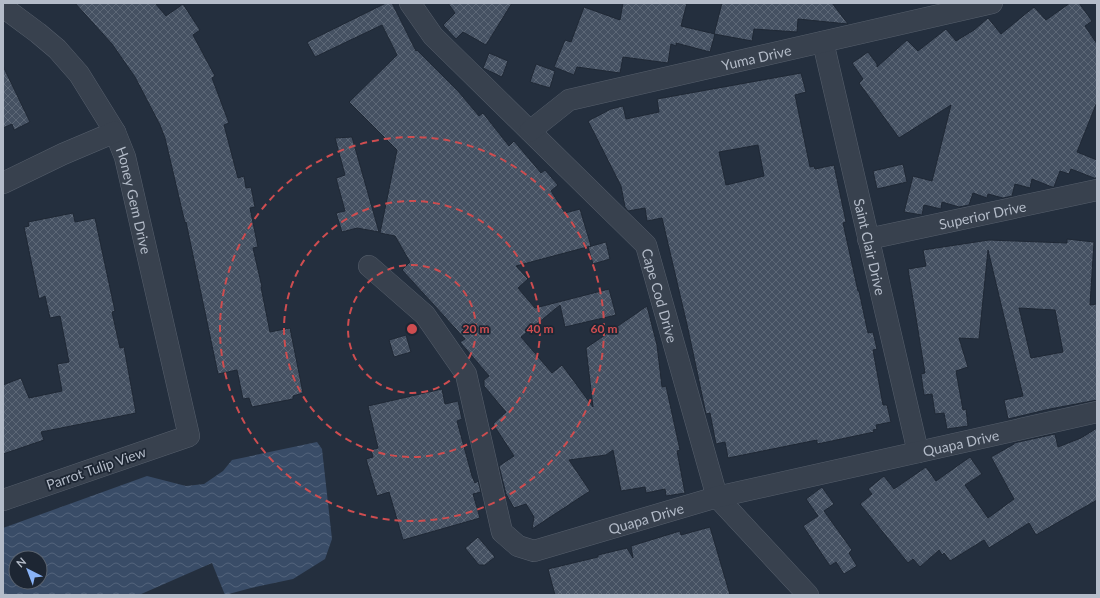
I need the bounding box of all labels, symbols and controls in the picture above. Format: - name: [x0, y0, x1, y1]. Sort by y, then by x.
- street label: Yuma Drive: [720, 41, 793, 73]
- street label: Honey Gem Drive: [113, 144, 155, 255]
- street label: Saint Clair Drive: [851, 196, 890, 297]
- street label: Superior Drive: [937, 197, 1028, 232]
- street label: Cape Cod Drive: [639, 246, 682, 344]
- text: 20 m: [463, 321, 489, 336]
- text: 40 m: [527, 321, 553, 336]
- text: 60 m: [591, 321, 617, 336]
- centre of rings: [405, 322, 419, 336]
- street label: Quapa Drive: [921, 426, 1001, 459]
- street label: Parrot Tulip View: [44, 443, 148, 493]
- street label: Quapa Drive: [606, 499, 686, 537]
- north arrow: [8, 550, 48, 590]
- text: N: [13, 555, 28, 570]

